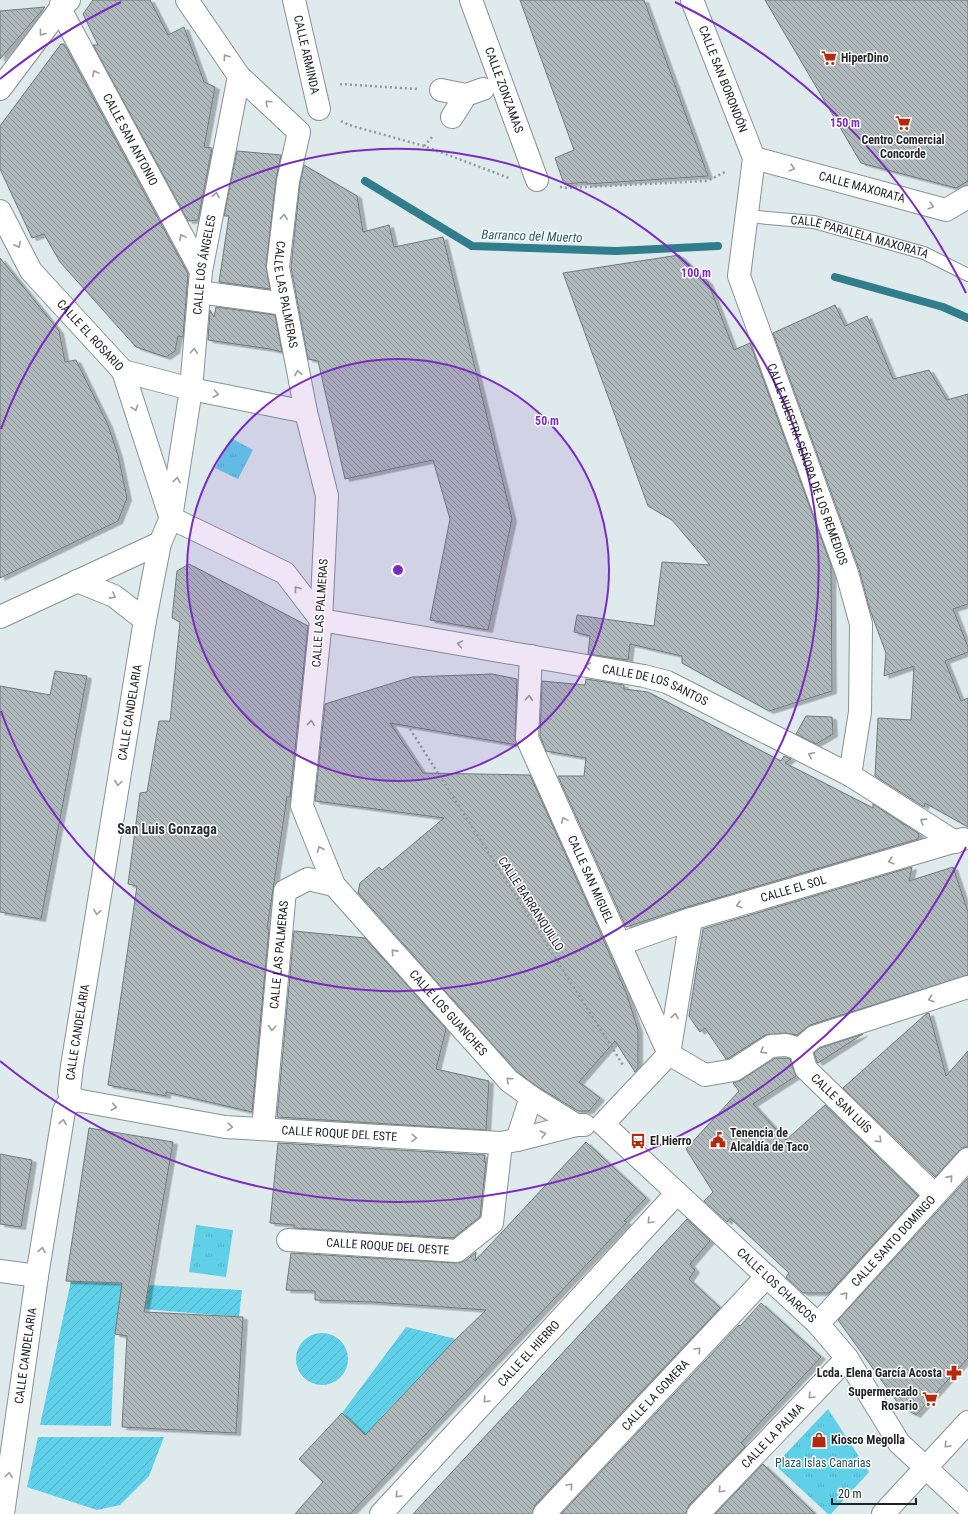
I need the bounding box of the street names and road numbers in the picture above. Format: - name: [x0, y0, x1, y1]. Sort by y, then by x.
- street label: CALLE ARMINDA: [291, 14, 322, 95]
- street label: CALLE SAN BORONDÓN: [696, 24, 750, 135]
- street label: CALLE ZONZAMAS: [482, 45, 526, 135]
- street label: CALLE SAN ANTONIO: [100, 91, 161, 188]
- street label: CALLE MAXORATA: [817, 169, 907, 206]
- street label: CALLE PARALELA MAXORATA: [790, 213, 931, 261]
- street label: CALLE LOS ÁNGELES: [190, 214, 219, 315]
- street label: CALLE LAS PALMERAS: [271, 240, 301, 349]
- street label: CALLE EL ROSARIO: [54, 297, 126, 374]
- street label: CALLE NUESTRA SEÑORA DE LOS REMEDIOS: [764, 362, 850, 567]
- street label: CALLE LAS PALMERAS: [309, 558, 331, 668]
- street label: CALLE DE LOS SANTOS: [601, 662, 710, 709]
- street label: CALLE CANDELARIA: [115, 663, 145, 762]
- street label: CALLE SAN MIGUEL: [565, 833, 616, 926]
- street label: CALLE BARRANQUILLO: [495, 854, 567, 954]
- street label: CALLE EL SOL: [759, 873, 828, 905]
- street label: CALLE LAS PALMERAS: [267, 900, 291, 1010]
- street label: CALLE LOS GUANCHES: [406, 967, 490, 1059]
- street label: CALLE CANDELARIA: [63, 983, 92, 1081]
- street label: CALLE SAN LUÍS: [808, 1071, 874, 1136]
- street label: CALLE ROQUE DEL ESTE: [281, 1123, 398, 1144]
- street label: CALLE SANTO DOMINGO: [848, 1193, 938, 1290]
- street label: CALLE ROQUE DEL OESTE: [326, 1236, 450, 1257]
- street label: CALLE LOS CHARCOS: [734, 1245, 819, 1326]
- street label: CALLE CANDELARIA: [12, 1306, 39, 1405]
- street label: CALLE EL HIERRO: [495, 1318, 563, 1390]
- street label: CALLE LA GOMERA: [619, 1357, 692, 1433]
- street label: CALLE LA PALMA: [739, 1401, 807, 1471]

